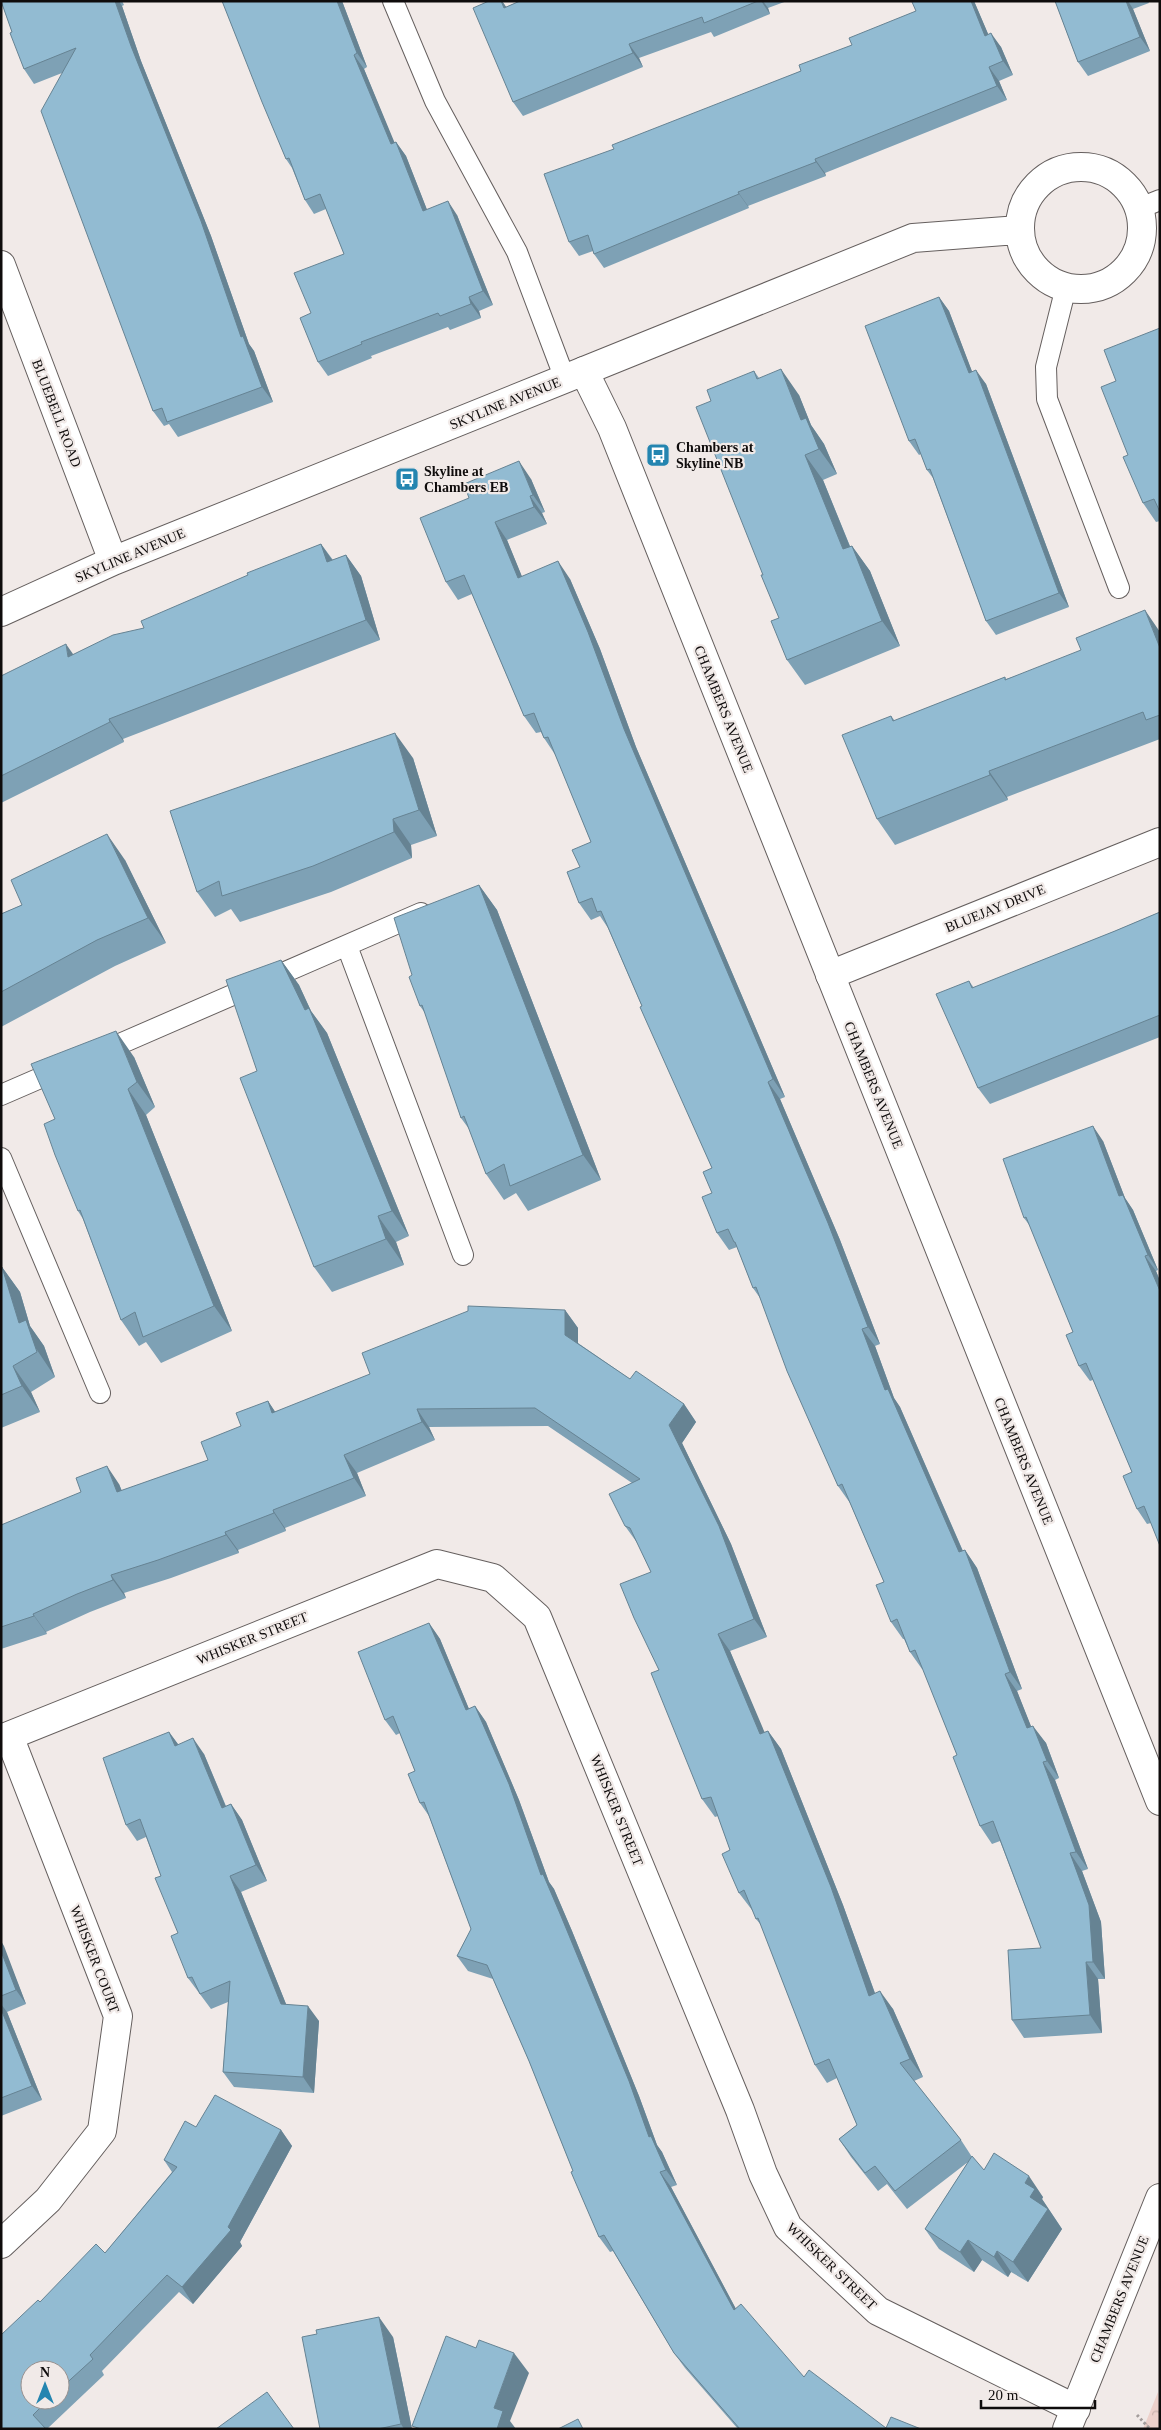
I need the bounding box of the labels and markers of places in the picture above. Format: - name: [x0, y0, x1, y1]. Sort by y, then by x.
- place label: Chambers at Skyline NB: [676, 440, 754, 471]
- bus stop icon: Chambers at Skyline NB: [645, 442, 671, 468]
- place label: Skyline at Chambers EB: [424, 464, 508, 495]
- bus stop icon: Skyline at Chambers EB: [394, 466, 420, 492]

